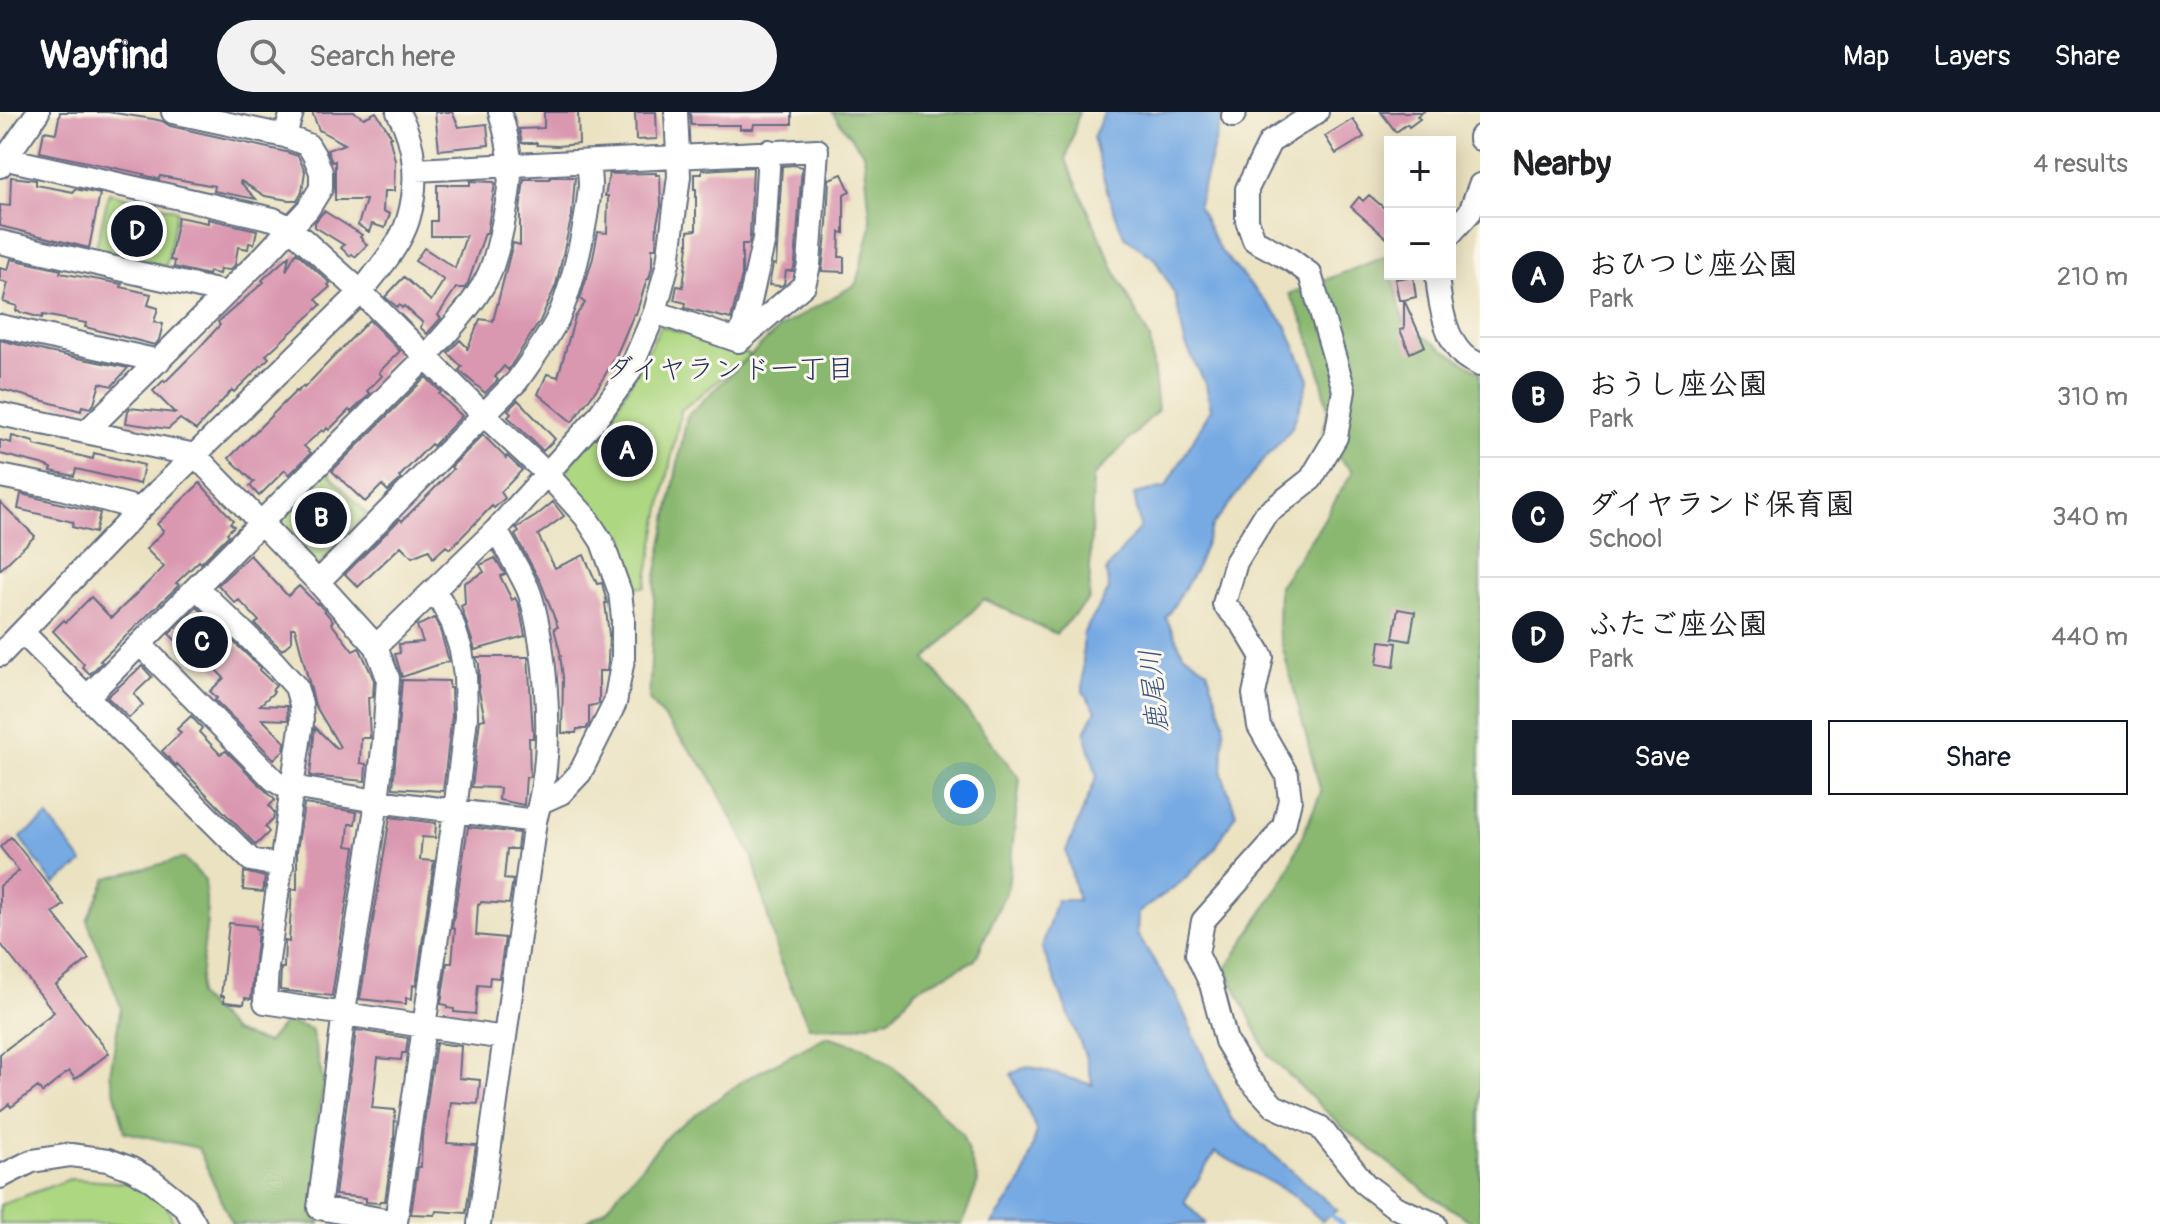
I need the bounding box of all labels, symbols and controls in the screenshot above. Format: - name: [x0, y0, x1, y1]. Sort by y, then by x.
- search box: [217, 20, 777, 92]
- text: Wayfind: [40, 32, 169, 80]
- icon: search: [245, 34, 289, 78]
- text: Search here: [309, 38, 455, 75]
- text: Map: [1843, 39, 1889, 74]
- text: Layers: [1933, 39, 2010, 74]
- text: Share: [2054, 39, 2120, 74]
- map controls: [1384, 136, 1456, 280]
- button: +: [1384, 136, 1456, 208]
- text: Nearby: [1512, 143, 1611, 186]
- text: 4 results: [2033, 148, 2128, 180]
- pin: D: [111, 201, 163, 261]
- button: −: [1384, 208, 1456, 280]
- text: おひつじ座公園: [1588, 246, 1798, 283]
- text: A: [1530, 261, 1546, 293]
- text: 210 m: [2057, 261, 2128, 293]
- text: Park: [1588, 283, 1634, 315]
- district label: ダイヤランド一丁目: [605, 352, 855, 387]
- text: おうし座公園: [1588, 366, 1768, 403]
- text: B: [1531, 381, 1545, 413]
- text: 310 m: [2057, 381, 2128, 413]
- text: Park: [1588, 403, 1634, 435]
- pin: A: [601, 421, 653, 481]
- text: ダイヤランド保育園: [1588, 486, 1855, 523]
- pin: B: [295, 488, 347, 548]
- text: C: [1530, 501, 1546, 533]
- text: 340 m: [2052, 501, 2128, 533]
- text: School: [1588, 523, 1663, 555]
- text: ふたご座公園: [1588, 606, 1768, 643]
- pin: C: [176, 612, 228, 672]
- text: D: [1530, 621, 1546, 653]
- text: 440 m: [2051, 621, 2128, 653]
- text: Park: [1588, 643, 1634, 675]
- water label: 鹿尾川: [1133, 647, 1176, 734]
- button: Save: [1512, 720, 1812, 795]
- button: Share: [1828, 720, 2128, 795]
- your location: [944, 774, 984, 814]

